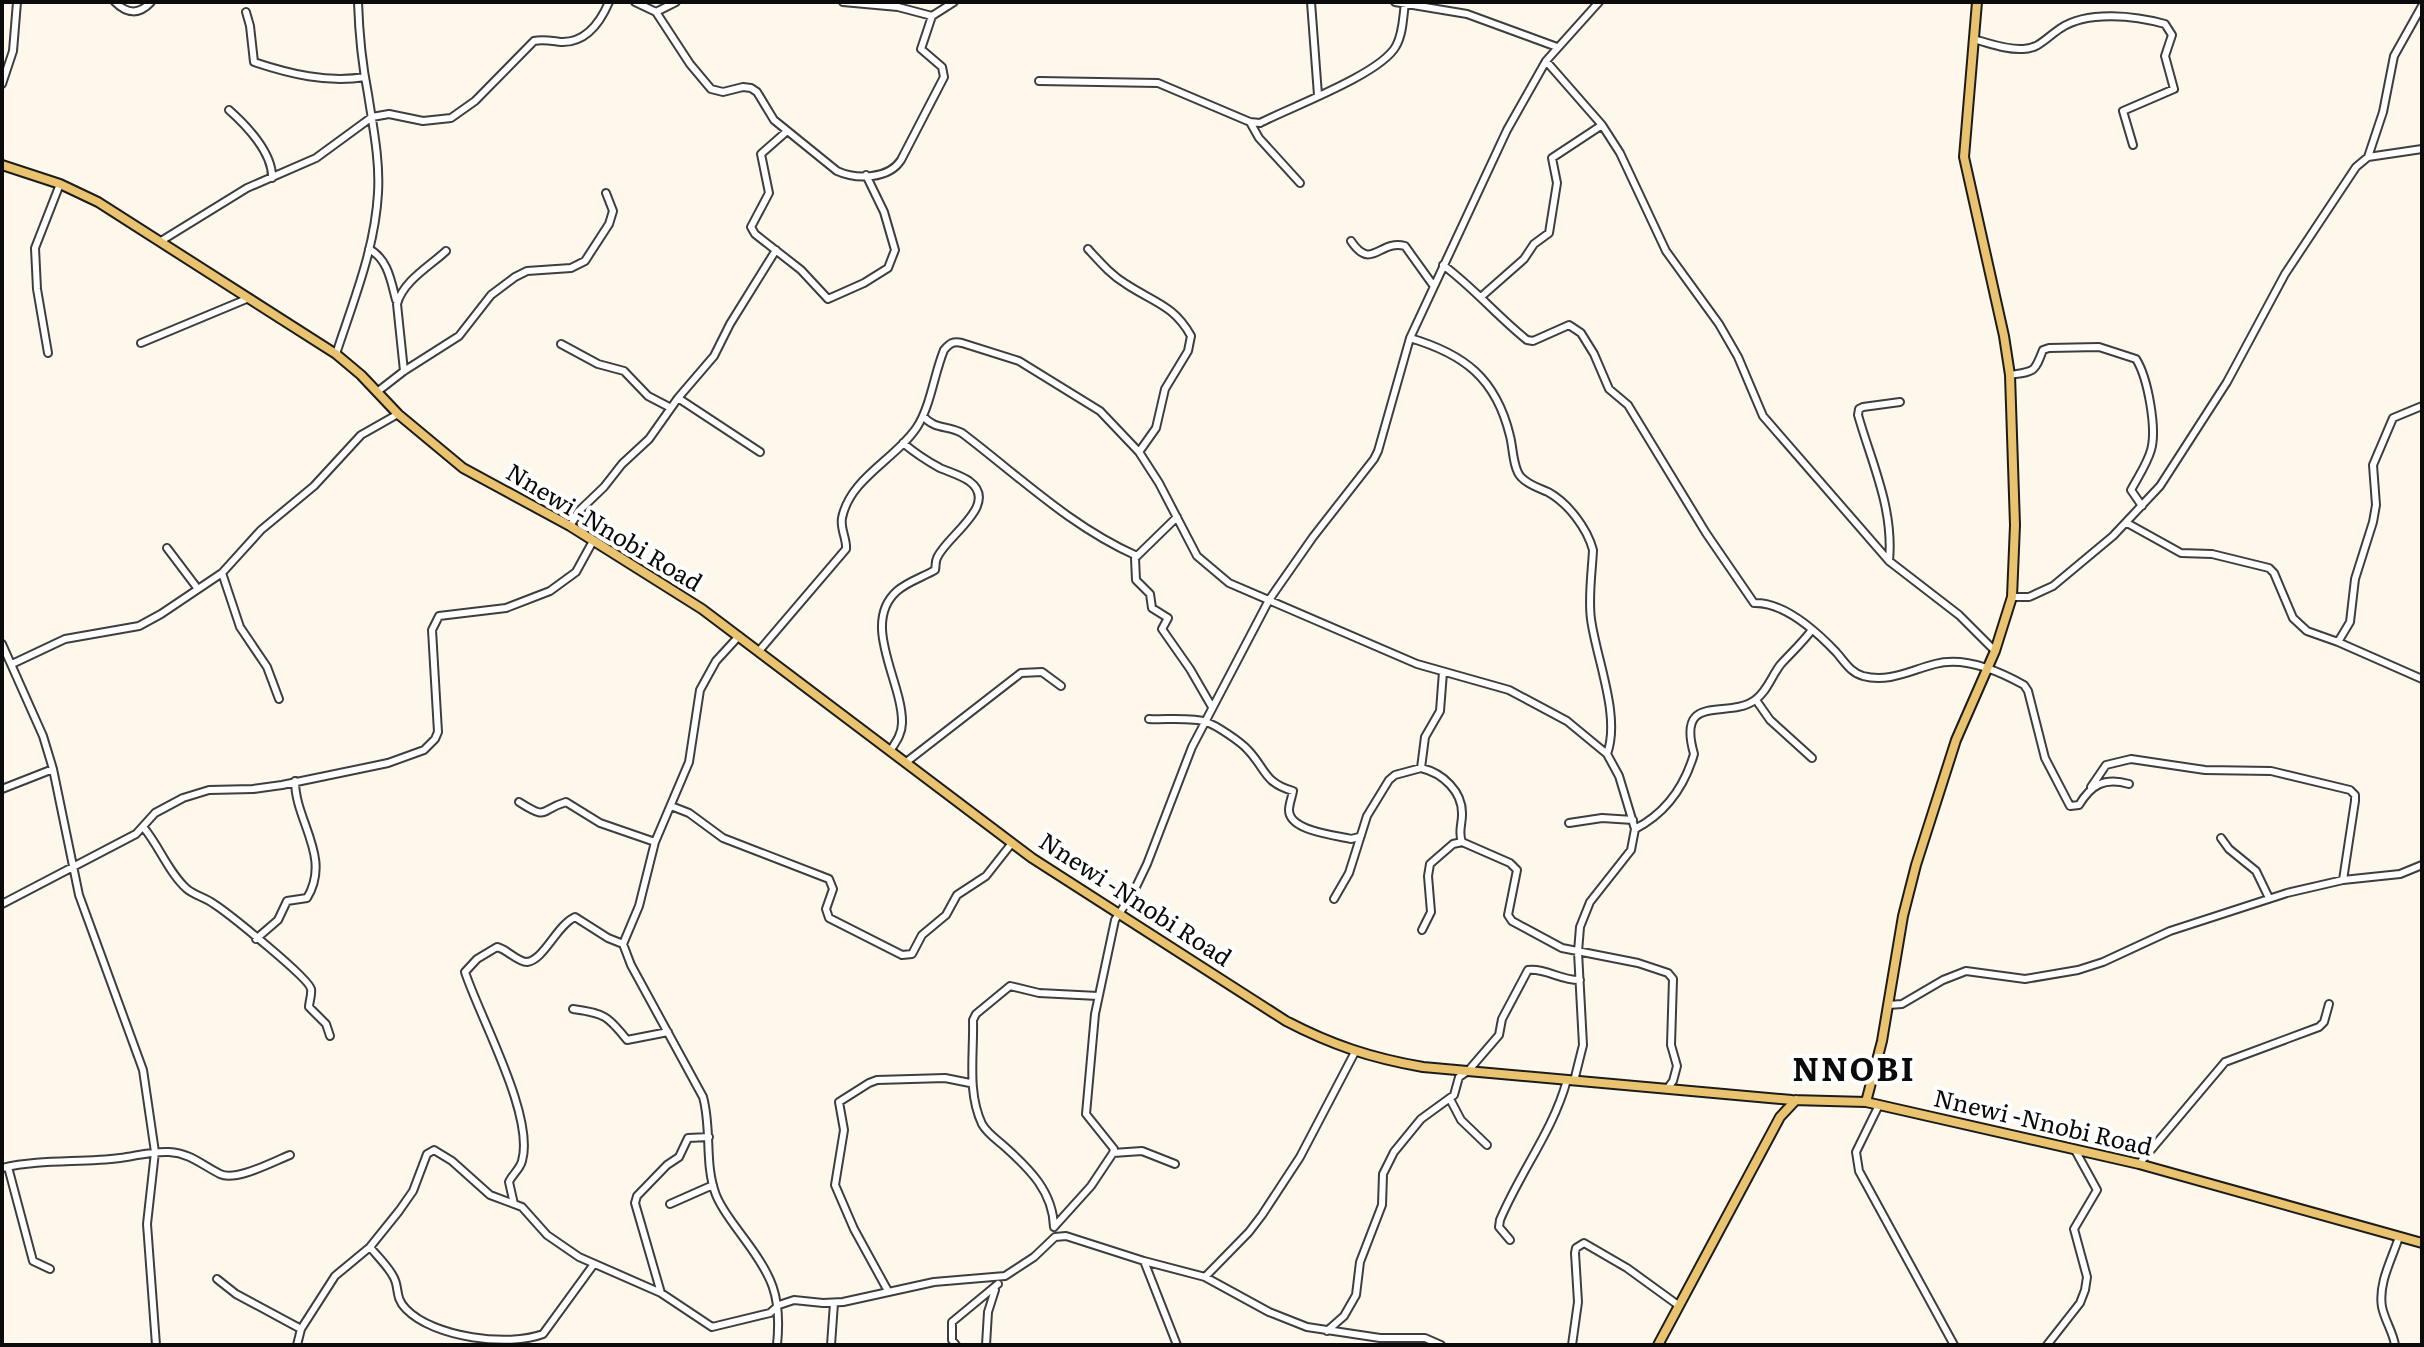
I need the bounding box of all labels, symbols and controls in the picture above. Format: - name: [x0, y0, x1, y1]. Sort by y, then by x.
- street label: Nnewi -Nnobi Road: [501, 453, 710, 599]
- street label: Nnewi -Nnobi Road: [1033, 822, 1240, 974]
- district label: NNOBI: [1792, 1043, 1916, 1091]
- street label: Nnewi -Nnobi Road: [1931, 1078, 2157, 1163]

